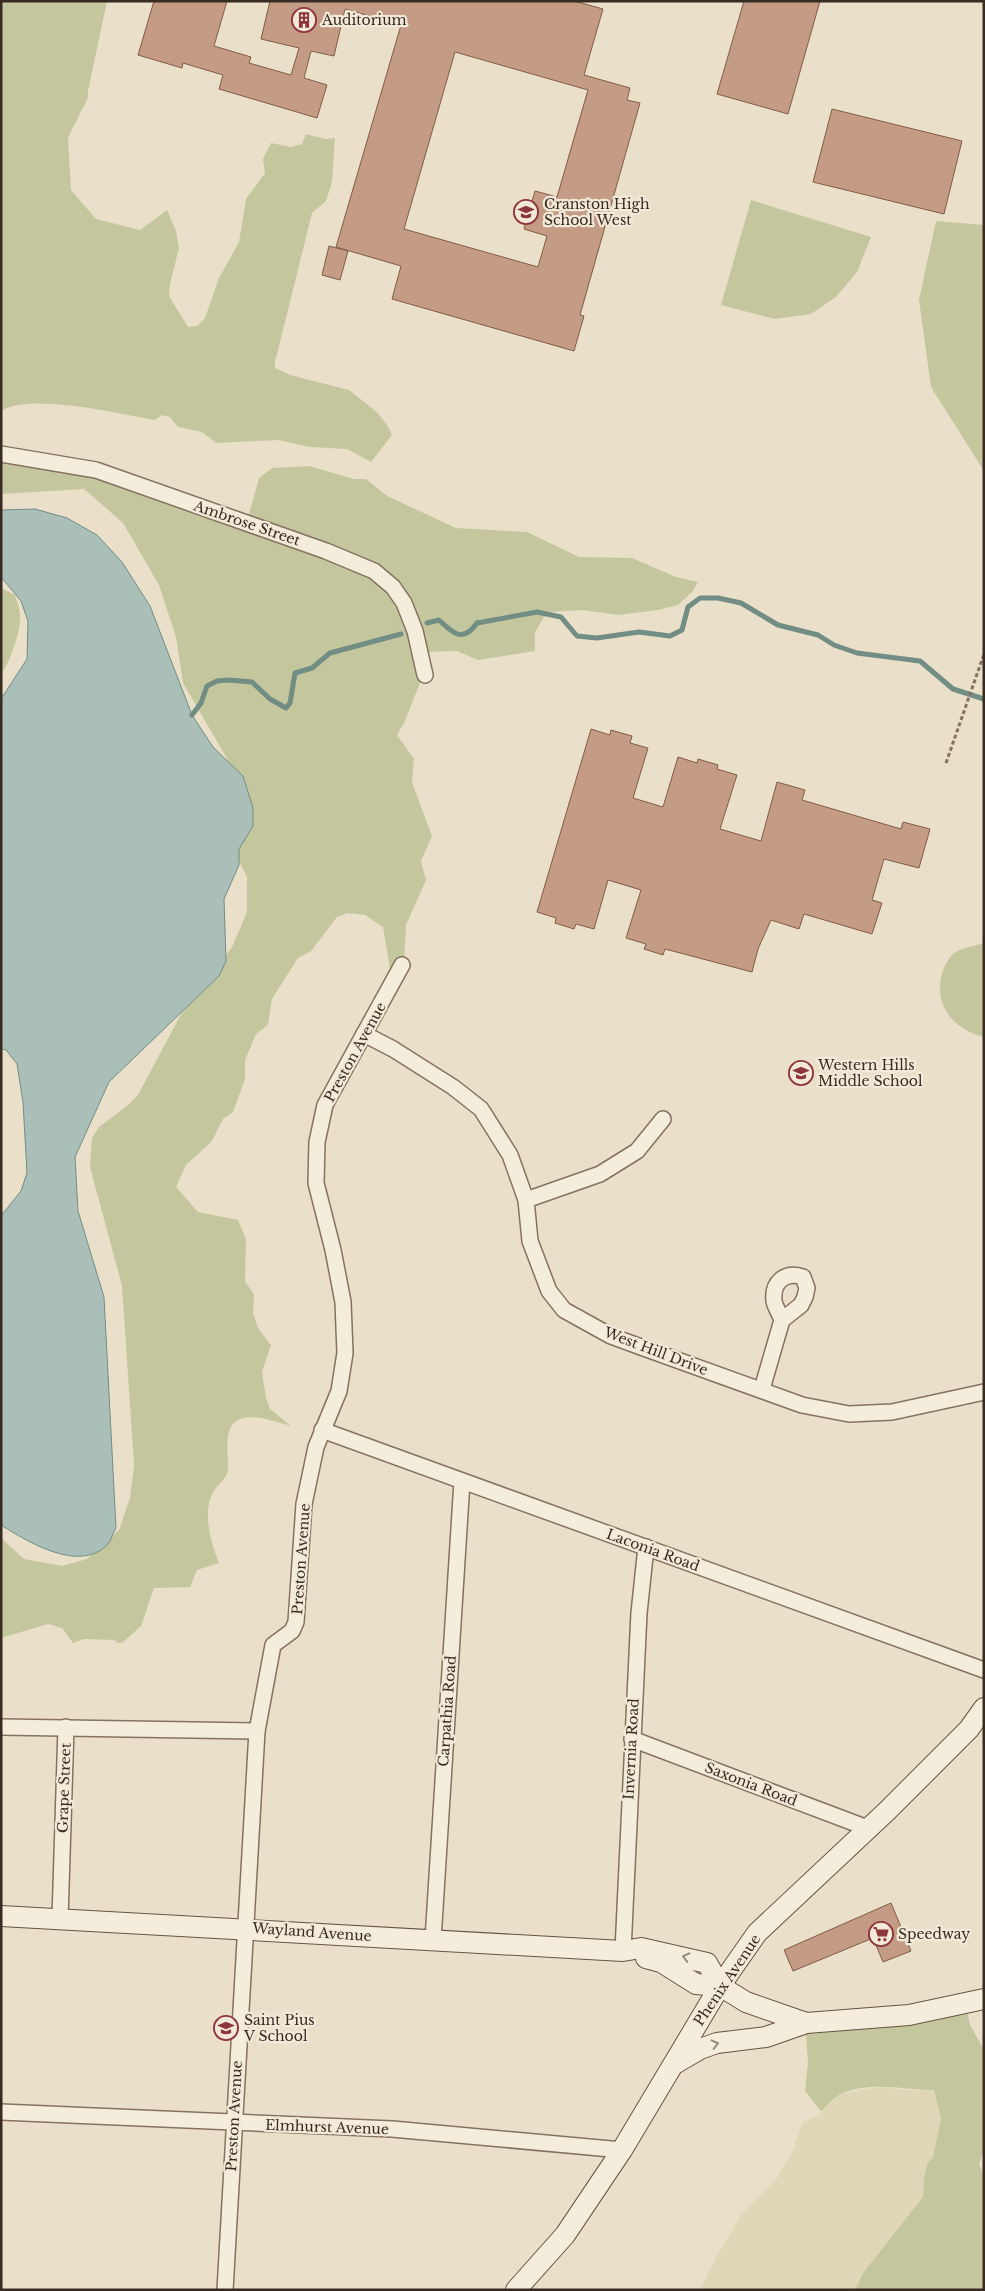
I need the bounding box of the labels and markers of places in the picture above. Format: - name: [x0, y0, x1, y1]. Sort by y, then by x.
- building icon: Auditorium: [291, 7, 317, 33]
- place label: Auditorium: [321, 11, 407, 29]
- place label: Cranston High School West: [544, 195, 650, 229]
- school or university icon: Cranston High School West: [513, 199, 539, 225]
- place label: Western Hills Middle School: [817, 1056, 923, 1090]
- school or university icon: Western Hills Middle School: [788, 1060, 814, 1086]
- supermarket icon: Speedway: [868, 1921, 894, 1947]
- place label: Speedway: [898, 1925, 970, 1943]
- place label: Saint Pius V School: [243, 2011, 315, 2045]
- school or university icon: Saint Pius V School: [213, 2015, 239, 2041]

